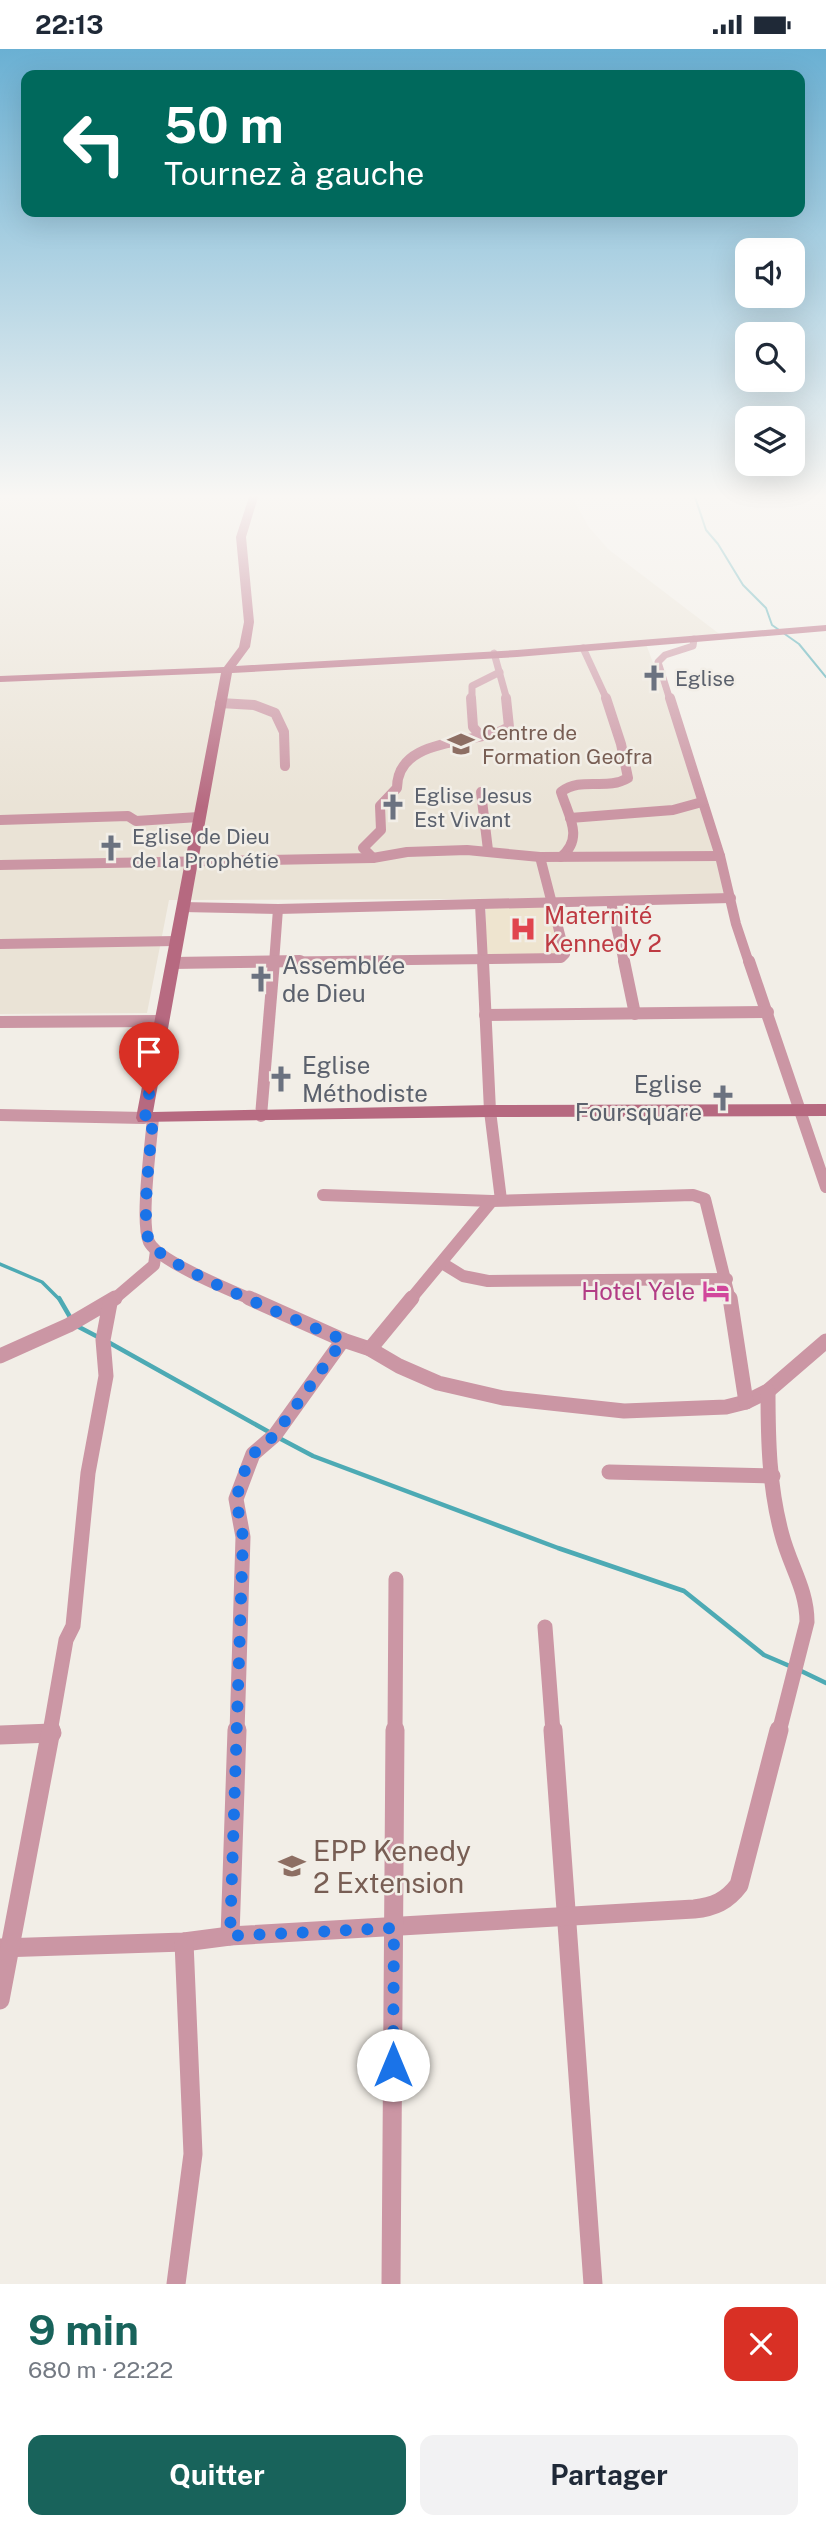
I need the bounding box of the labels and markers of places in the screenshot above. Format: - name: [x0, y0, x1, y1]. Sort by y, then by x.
- church icon: Eglise: [639, 663, 669, 693]
- place label: Eglise: [675, 666, 735, 691]
- place label: Centre de Formation Geofra: [482, 720, 653, 769]
- school or university icon: Centre de Formation Geofra: [446, 729, 476, 759]
- place label: Eglise Jesus Est Vivant: [414, 783, 532, 832]
- church icon: Eglise Jesus Est Vivant: [378, 792, 408, 822]
- place label: Eglise de Dieu de la Prophétie: [132, 824, 279, 873]
- church icon: Eglise de Dieu de la Prophétie: [96, 833, 126, 863]
- place label: Maternité Kennedy 2: [544, 901, 662, 957]
- hospital icon: Maternité Kennedy 2: [508, 914, 538, 944]
- place label: Assemblée de Dieu: [282, 951, 405, 1007]
- church icon: Assemblée de Dieu: [246, 964, 276, 994]
- pin: [119, 1022, 179, 1094]
- place label: Eglise Méthodiste: [302, 1051, 428, 1107]
- church icon: Eglise Méthodiste: [266, 1064, 296, 1094]
- place label: Eglise Foursquare: [575, 1070, 702, 1126]
- church icon: Eglise Foursquare: [708, 1083, 738, 1113]
- hotel icon: Hotel Yele: [701, 1276, 731, 1306]
- place label: Hotel Yele: [581, 1277, 695, 1305]
- place label: EPP Kenedy 2 Extension: [313, 1834, 471, 1899]
- school or university icon: EPP Kenedy 2 Extension: [277, 1851, 307, 1881]

